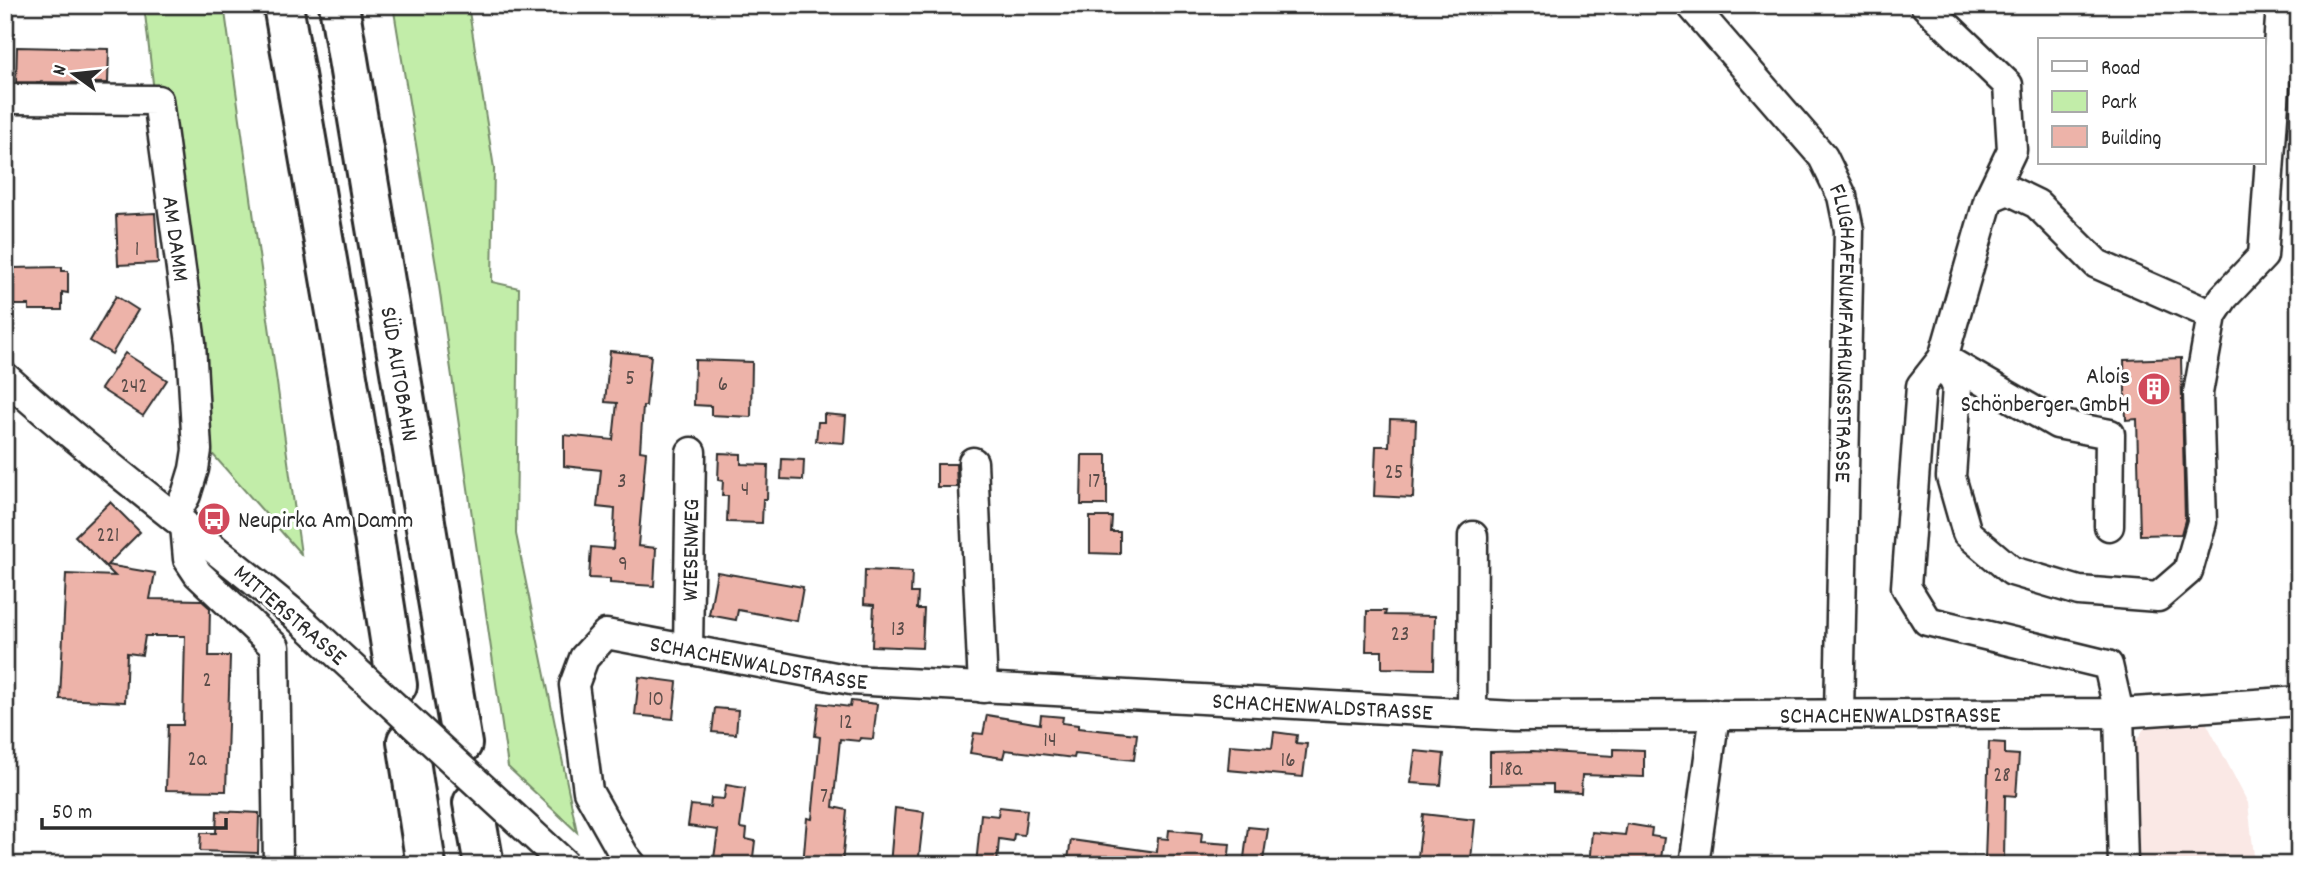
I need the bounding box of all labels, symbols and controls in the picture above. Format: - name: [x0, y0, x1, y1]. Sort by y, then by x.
- north arrow: [38, 38, 108, 108]
- legend: [2038, 38, 2266, 164]
- text: Road: [2101, 55, 2140, 85]
- text: N: [47, 62, 75, 79]
- text: Park: [2101, 89, 2137, 119]
- text: Building: [2101, 125, 2161, 155]
- street label: FLUGHAFENUMFAHRUNGSSTRASSE: [1818, 179, 1863, 483]
- street label: AM DAMM: [151, 194, 197, 284]
- house number: 1: [135, 236, 139, 266]
- street label: SÜD AUTOBAHN: [370, 305, 425, 444]
- place label: Alois Schönberger GmbH: [1960, 361, 2130, 423]
- house number: 5: [625, 365, 635, 395]
- building icon: Alois Schönberger GmbH: [2135, 370, 2173, 408]
- house number: 6: [718, 371, 728, 401]
- house number: 242: [120, 373, 148, 403]
- house number: 25: [1385, 459, 1403, 489]
- house number: 3: [617, 468, 627, 498]
- house number: 17: [1088, 468, 1100, 498]
- house number: 4: [741, 476, 749, 506]
- street label: WIESENWEG: [675, 499, 710, 601]
- bus stop icon: Neupirka Am Damm: [195, 500, 233, 538]
- place label: Neupirka Am Damm: [238, 505, 413, 539]
- house number: 221: [97, 522, 119, 552]
- house number: 9: [618, 551, 628, 581]
- street label: MITTERSTRASSE: [225, 557, 353, 675]
- house number: 13: [891, 616, 905, 646]
- house number: 23: [1391, 621, 1409, 651]
- street label: SCHACHENWALDSTRASSE: [647, 629, 869, 701]
- house number: 2: [202, 667, 212, 697]
- house number: 10: [648, 686, 664, 716]
- street label: SCHACHENWALDSTRASSE: [1211, 686, 1434, 732]
- street label: SCHACHENWALDSTRASSE: [1780, 700, 2001, 735]
- house number: 12: [839, 709, 853, 739]
- house number: 14: [1043, 727, 1057, 757]
- house number: 2a: [187, 746, 208, 776]
- house number: 16: [1281, 747, 1295, 777]
- house number: 18a: [1500, 756, 1524, 786]
- house number: 28: [1993, 762, 2011, 792]
- house number: 7: [820, 783, 828, 813]
- scale bar: [42, 786, 226, 830]
- text: 50 m: [52, 799, 92, 829]

